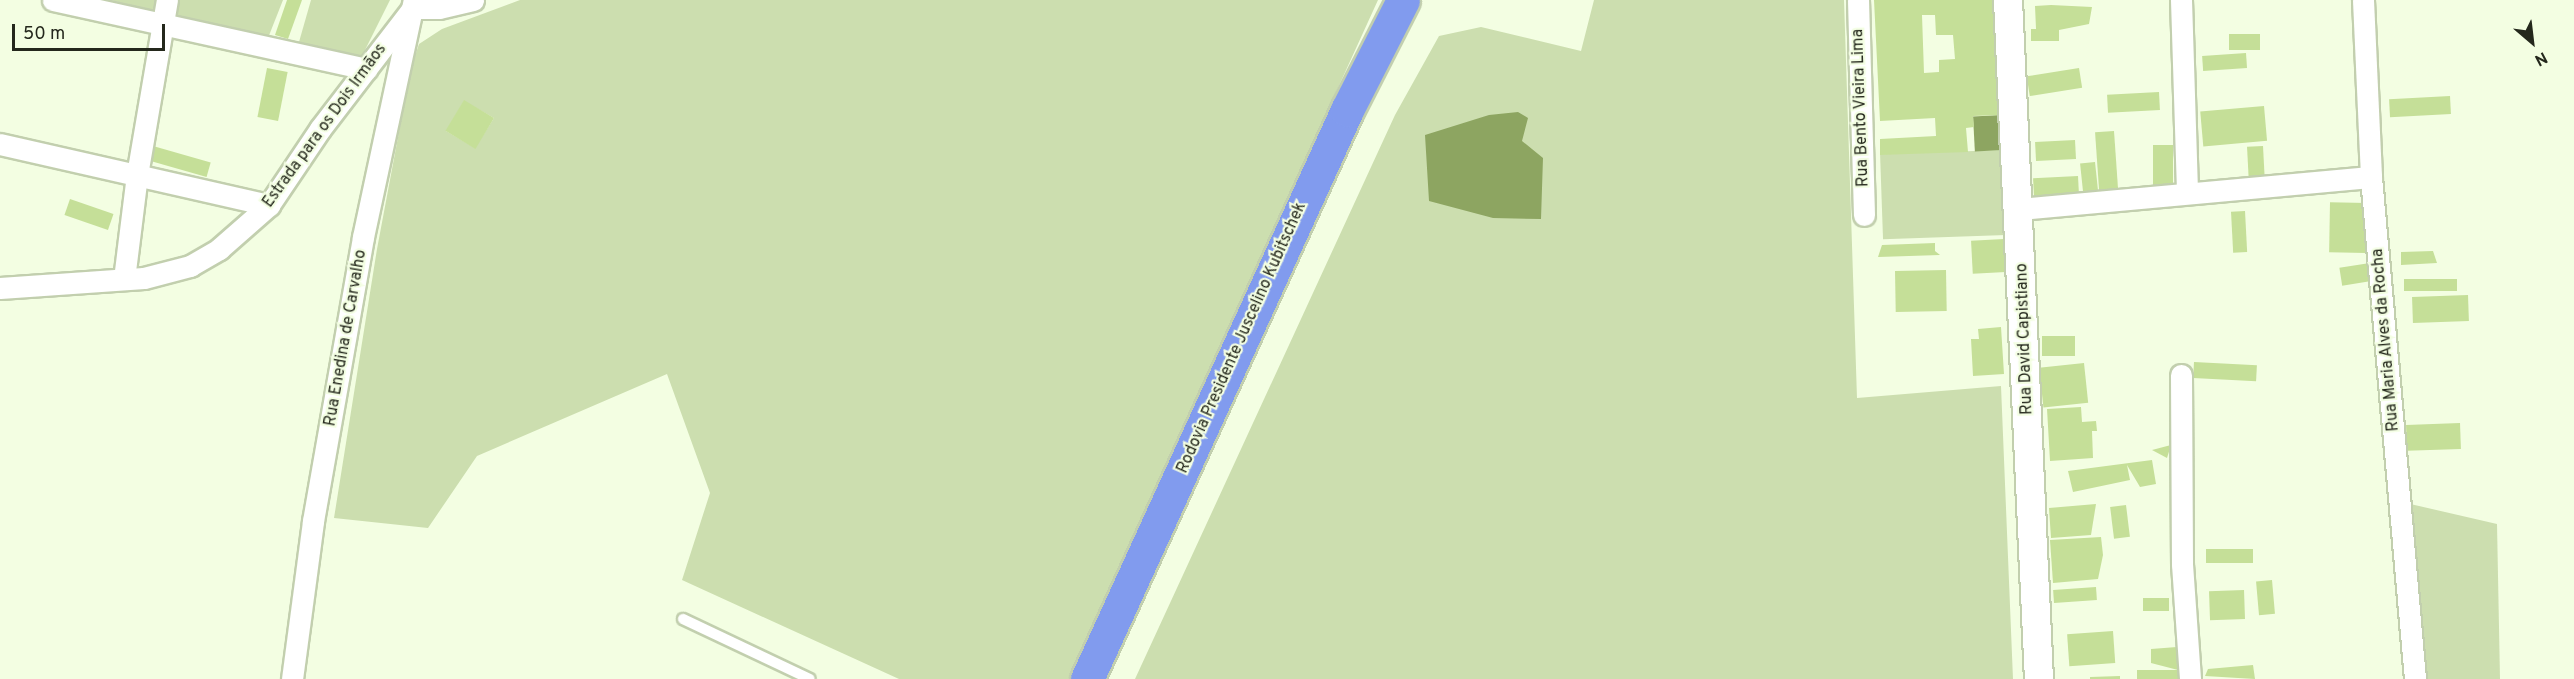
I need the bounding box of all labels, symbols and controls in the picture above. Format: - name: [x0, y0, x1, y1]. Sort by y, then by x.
- scale bar: [15, 12, 168, 50]
- north arrow: [2502, 12, 2562, 72]
- text: 50 m: [23, 23, 65, 46]
- street label: Rua Bento Vieira Lima: [1849, 28, 1873, 188]
- street label: Estrada para os Dois Irmãos: [259, 40, 391, 212]
- text: N: [2531, 46, 2550, 69]
- street label: Rodovia Presidente Juscelino Kubitschek: [1173, 200, 1311, 476]
- street label: Rua Maria Alves da Rocha: [2368, 247, 2404, 433]
- street label: Rua Enedina de Carvalho: [321, 248, 371, 428]
- street label: Rua David Capistiano: [2013, 263, 2037, 415]

